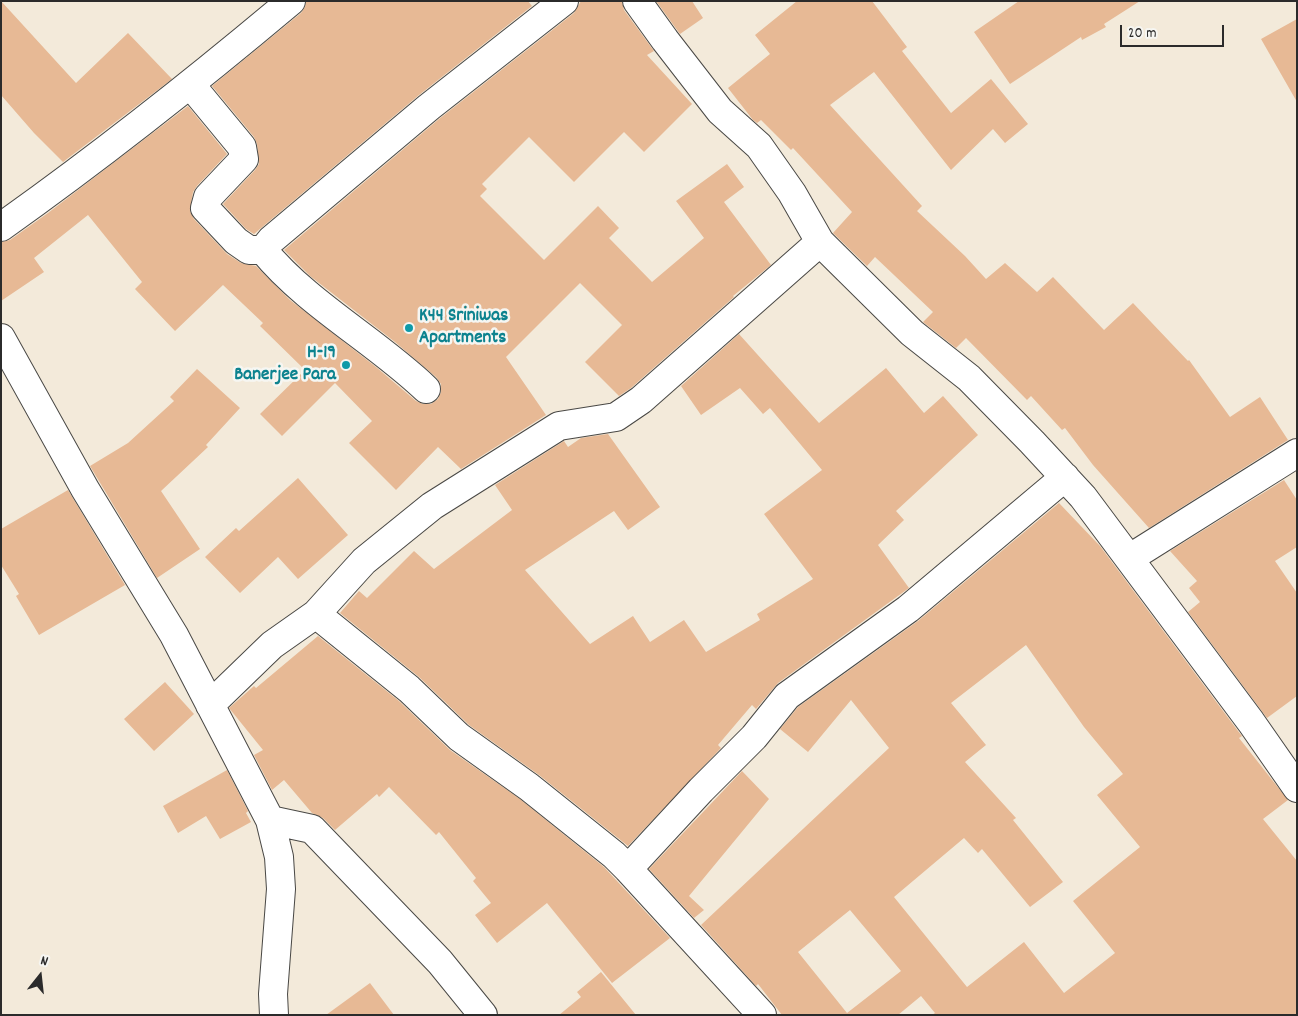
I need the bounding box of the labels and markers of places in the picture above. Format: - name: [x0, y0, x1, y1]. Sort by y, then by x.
- place label: K44 Sriniwas Apartments: [419, 306, 508, 350]
- marker: K44 Sriniwas Apartments: [403, 322, 415, 334]
- place label: H-19 Banerjee Para: [234, 343, 336, 387]
- marker: H-19 Banerjee Para: [340, 359, 352, 371]

